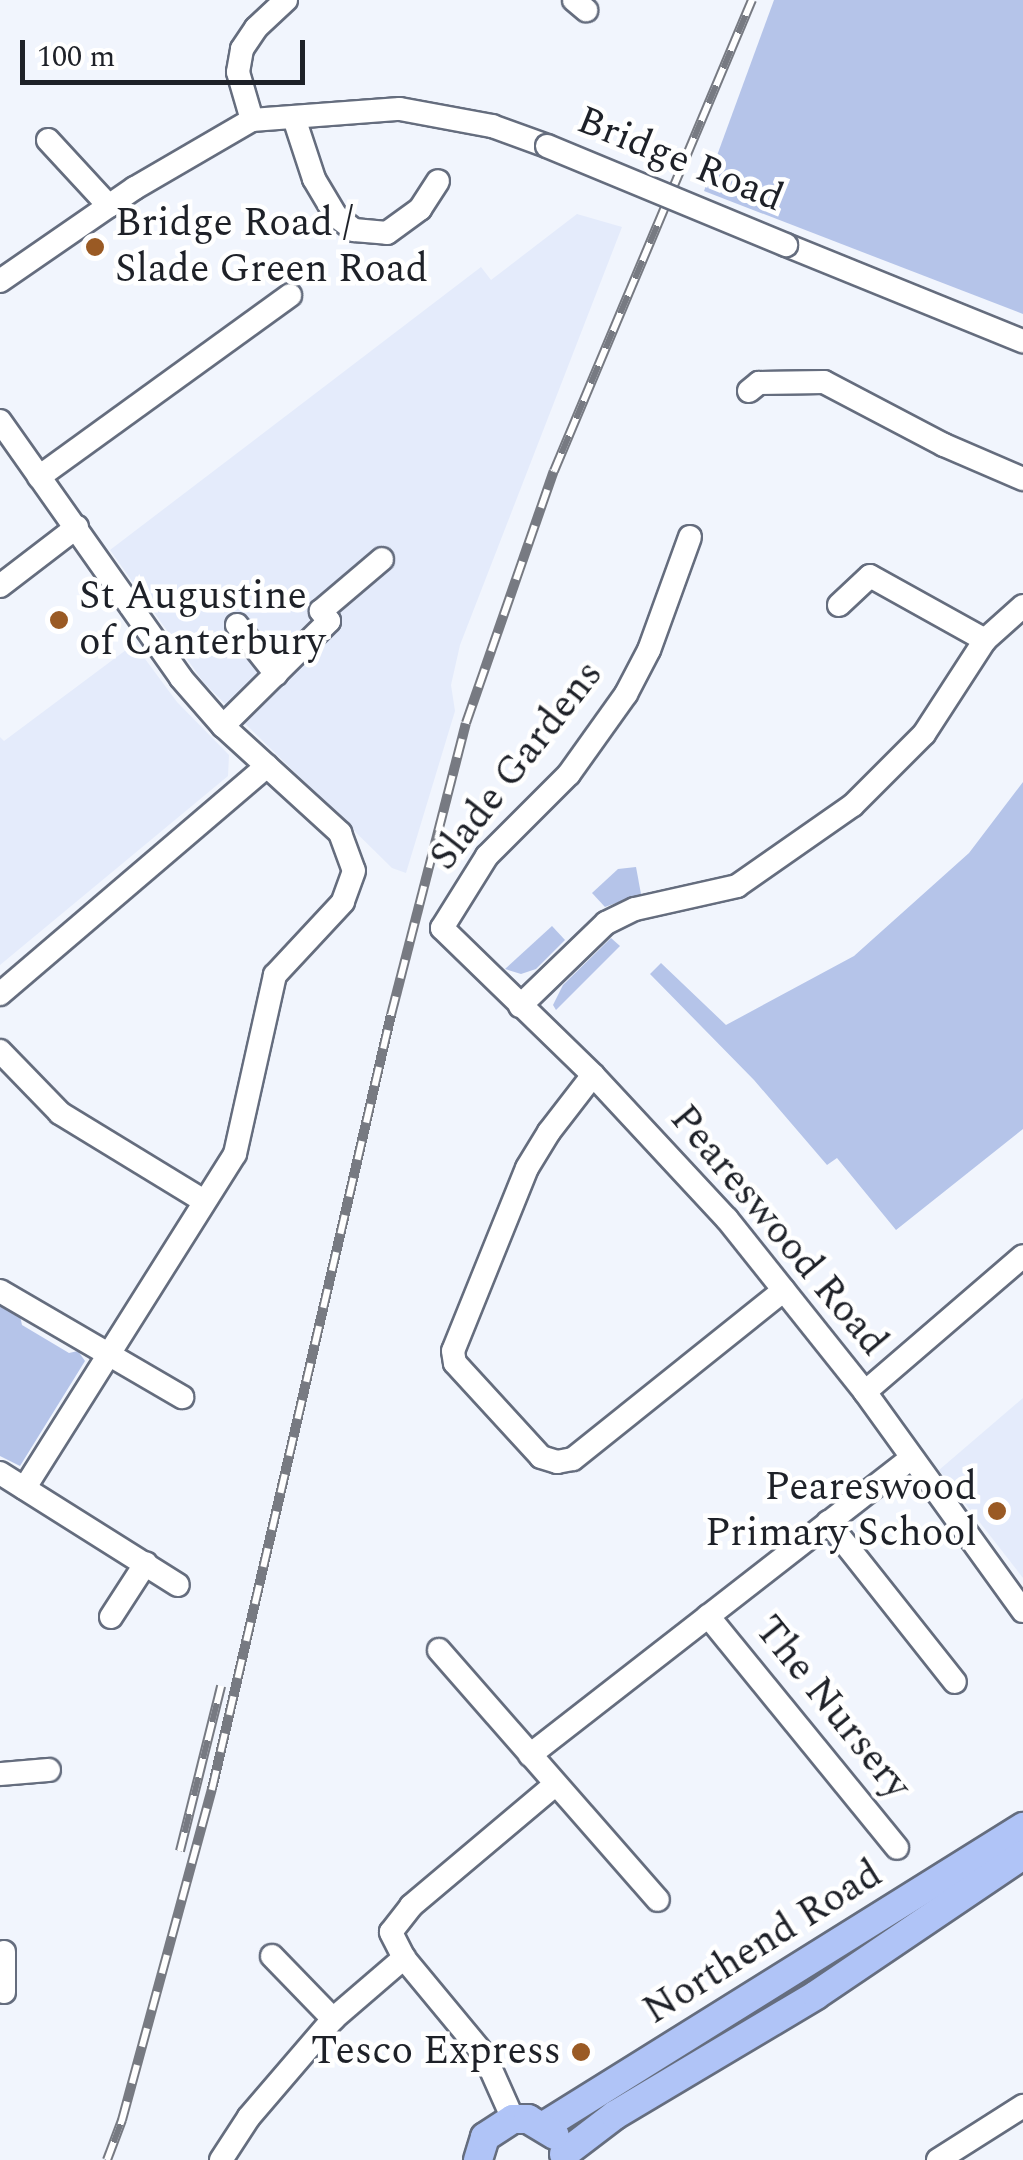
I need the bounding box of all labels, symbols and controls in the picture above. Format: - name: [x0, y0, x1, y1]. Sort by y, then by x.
- scale bar: [25, 20, 310, 82]
- text: 100 m: [37, 34, 115, 80]
- street label: Bridge Road: [570, 97, 790, 223]
- place label: Bridge Road / Slade Green Road: [115, 200, 428, 294]
- marker: Bridge Road / Slade Green Road: [84, 236, 106, 258]
- place label: St Augustine of Canterbury: [79, 573, 325, 667]
- marker: St Augustine of Canterbury: [48, 609, 70, 631]
- street label: Slade Gardens: [420, 652, 614, 880]
- street label: Peareswood Road: [659, 1096, 897, 1366]
- place label: Peareswood Primary School: [705, 1464, 977, 1558]
- marker: Peareswood Primary School: [986, 1500, 1008, 1522]
- street label: The Nursery: [744, 1607, 920, 1809]
- street label: Northend Road: [635, 1851, 891, 2035]
- place label: Tesco Express: [311, 2028, 561, 2076]
- marker: Tesco Express: [570, 2041, 592, 2063]

